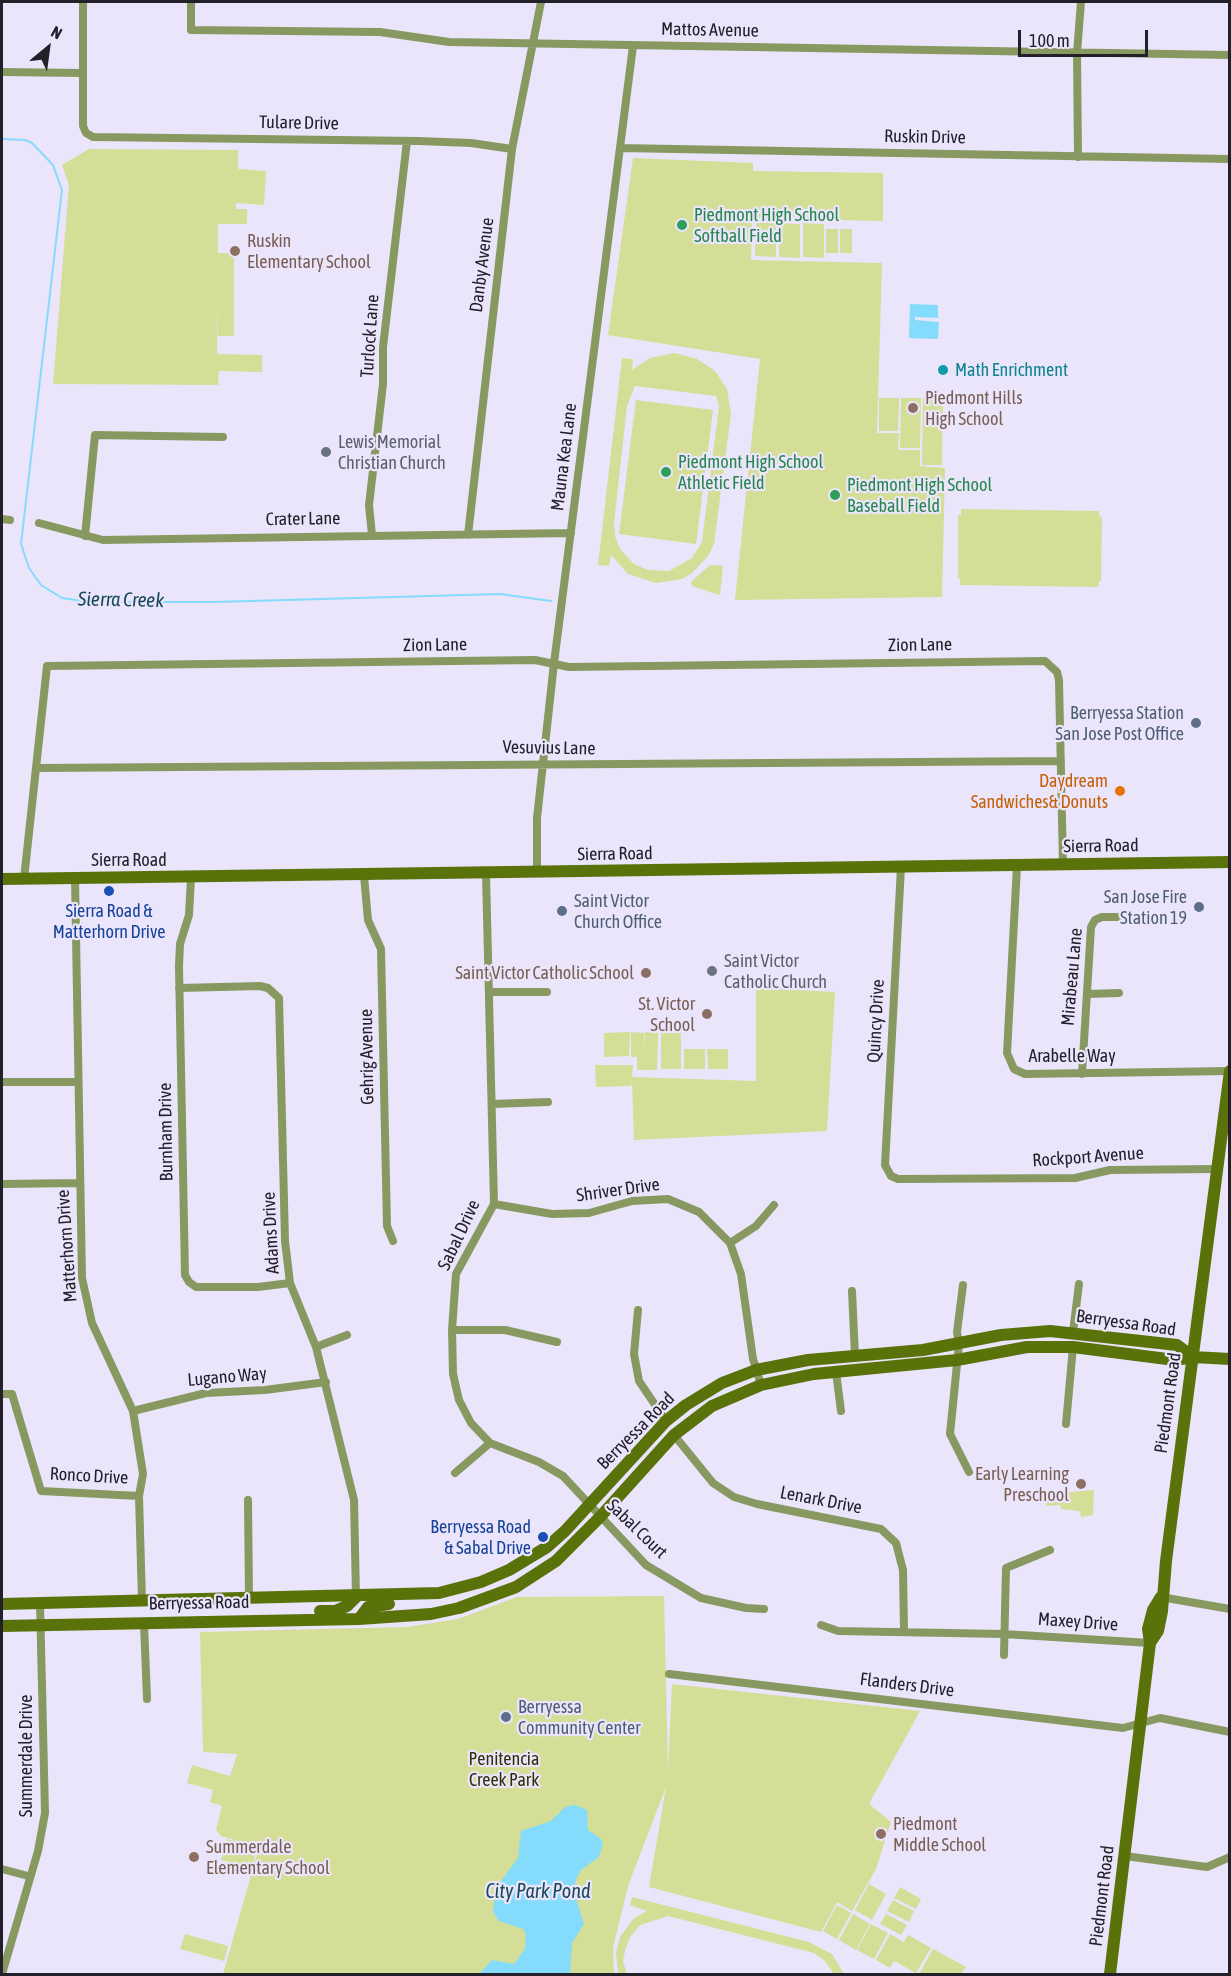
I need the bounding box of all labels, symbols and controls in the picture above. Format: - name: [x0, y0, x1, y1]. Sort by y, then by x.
- north arrow: [18, 18, 78, 78]
- street label: Mattos Avenue: [661, 18, 759, 42]
- scale bar: [1021, 18, 1152, 56]
- text: N: [48, 22, 65, 42]
- text: 100 m: [1029, 30, 1070, 51]
- street label: Tulare Drive: [259, 112, 339, 134]
- street label: Ruskin Drive: [884, 125, 966, 149]
- place label: Piedmont High School Softball Field: [694, 204, 839, 246]
- street label: Danby Avenue: [465, 216, 499, 314]
- marker: Piedmont High School Softball Field: [675, 218, 689, 232]
- place label: Ruskin Elementary School: [247, 230, 371, 272]
- marker: Ruskin Elementary School: [228, 244, 242, 258]
- street label: Turlock Lane: [356, 294, 384, 378]
- place label: Math Enrichment: [955, 359, 1068, 381]
- marker: Math Enrichment: [936, 363, 950, 377]
- place label: Piedmont Hills High School: [925, 387, 1023, 430]
- marker: Piedmont Hills High School: [906, 401, 920, 415]
- street label: Mauna Kea Lane: [547, 402, 581, 512]
- place label: Lewis Memorial Christian Church: [338, 431, 446, 474]
- marker: Lewis Memorial Christian Church: [319, 445, 333, 459]
- place label: Piedmont High School Athletic Field: [678, 451, 823, 494]
- marker: Piedmont High School Athletic Field: [659, 465, 673, 479]
- place label: Piedmont High School Baseball Field: [847, 474, 992, 516]
- marker: Piedmont High School Baseball Field: [828, 488, 842, 502]
- street label: Crater Lane: [266, 508, 340, 530]
- water label: Sierra Creek: [78, 587, 164, 613]
- street label: Zion Lane: [403, 634, 467, 656]
- street label: Zion Lane: [888, 634, 952, 656]
- place label: Berryessa Station San Jose Post Office: [1055, 702, 1184, 744]
- marker: Berryessa Station San Jose Post Office: [1189, 716, 1203, 730]
- street label: Vesuvius Lane: [502, 736, 596, 760]
- place label: Daydream Sandwiches& Donuts: [971, 770, 1108, 812]
- marker: Daydream Sandwiches& Donuts: [1113, 784, 1127, 798]
- street label: Sierra Road: [1063, 835, 1139, 857]
- street label: Sierra Road: [577, 843, 653, 865]
- street label: Sierra Road: [91, 849, 167, 871]
- marker: Sierra Road & Matterhorn Drive: [102, 884, 116, 898]
- place label: San Jose Fire Station 19: [1104, 886, 1187, 928]
- place label: Saint Victor Church Office: [574, 890, 662, 932]
- place label: Sierra Road & Matterhorn Drive: [53, 900, 165, 942]
- marker: San Jose Fire Station 19: [1192, 900, 1206, 914]
- marker: Saint Victor Church Office: [555, 904, 569, 918]
- street label: Mirabeau Lane: [1057, 927, 1087, 1027]
- place label: Saint Victor Catholic Church: [724, 950, 827, 992]
- place label: Saint Victor Catholic School: [455, 962, 634, 984]
- marker: Saint Victor Catholic Church: [705, 964, 719, 978]
- marker: Saint Victor Catholic School: [639, 966, 653, 980]
- street label: Quincy Drive: [863, 979, 889, 1063]
- place label: St. Victor School: [638, 993, 695, 1036]
- marker: St. Victor School: [700, 1007, 714, 1021]
- street label: Gehrig Avenue: [355, 1009, 379, 1105]
- street label: Arabelle Way: [1028, 1045, 1116, 1067]
- street label: Burnham Drive: [154, 1082, 178, 1182]
- street label: Rockport Avenue: [1032, 1142, 1144, 1172]
- street label: Shriver Drive: [575, 1173, 661, 1207]
- street label: Matterhorn Drive: [52, 1189, 82, 1303]
- street label: Adams Drive: [258, 1191, 284, 1275]
- street label: Sabal Drive: [433, 1196, 485, 1274]
- street label: Berryessa Road: [1075, 1305, 1177, 1341]
- street label: Piedmont Road: [1150, 1351, 1186, 1455]
- street label: Lugano Way: [187, 1363, 267, 1391]
- street label: Berryessa Road: [593, 1388, 679, 1474]
- street label: Ronco Drive: [49, 1463, 129, 1489]
- place label: Early Learning Preschool: [975, 1463, 1069, 1506]
- marker: Early Learning Preschool: [1074, 1477, 1088, 1491]
- street label: Lenark Drive: [778, 1481, 864, 1519]
- street label: Sabal Court: [602, 1495, 672, 1563]
- place label: Berryessa Road & Sabal Drive: [430, 1516, 531, 1558]
- marker: Berryessa Road & Sabal Drive: [536, 1530, 550, 1544]
- street label: Berryessa Road: [149, 1591, 249, 1615]
- street label: Maxey Drive: [1037, 1608, 1119, 1636]
- street label: Flanders Drive: [859, 1668, 955, 1702]
- street label: Summerdale Drive: [15, 1695, 37, 1817]
- place label: Berryessa Community Center: [518, 1696, 641, 1738]
- marker: Berryessa Community Center: [499, 1710, 513, 1724]
- park label: Penitencia Creek Park: [469, 1748, 539, 1790]
- place label: Piedmont Middle School: [893, 1813, 986, 1856]
- marker: Piedmont Middle School: [874, 1827, 888, 1841]
- place label: Summerdale Elementary School: [206, 1836, 330, 1878]
- street label: Piedmont Road: [1085, 1844, 1119, 1948]
- marker: Summerdale Elementary School: [187, 1850, 201, 1864]
- water label: City Park Pond: [486, 1880, 590, 1904]

